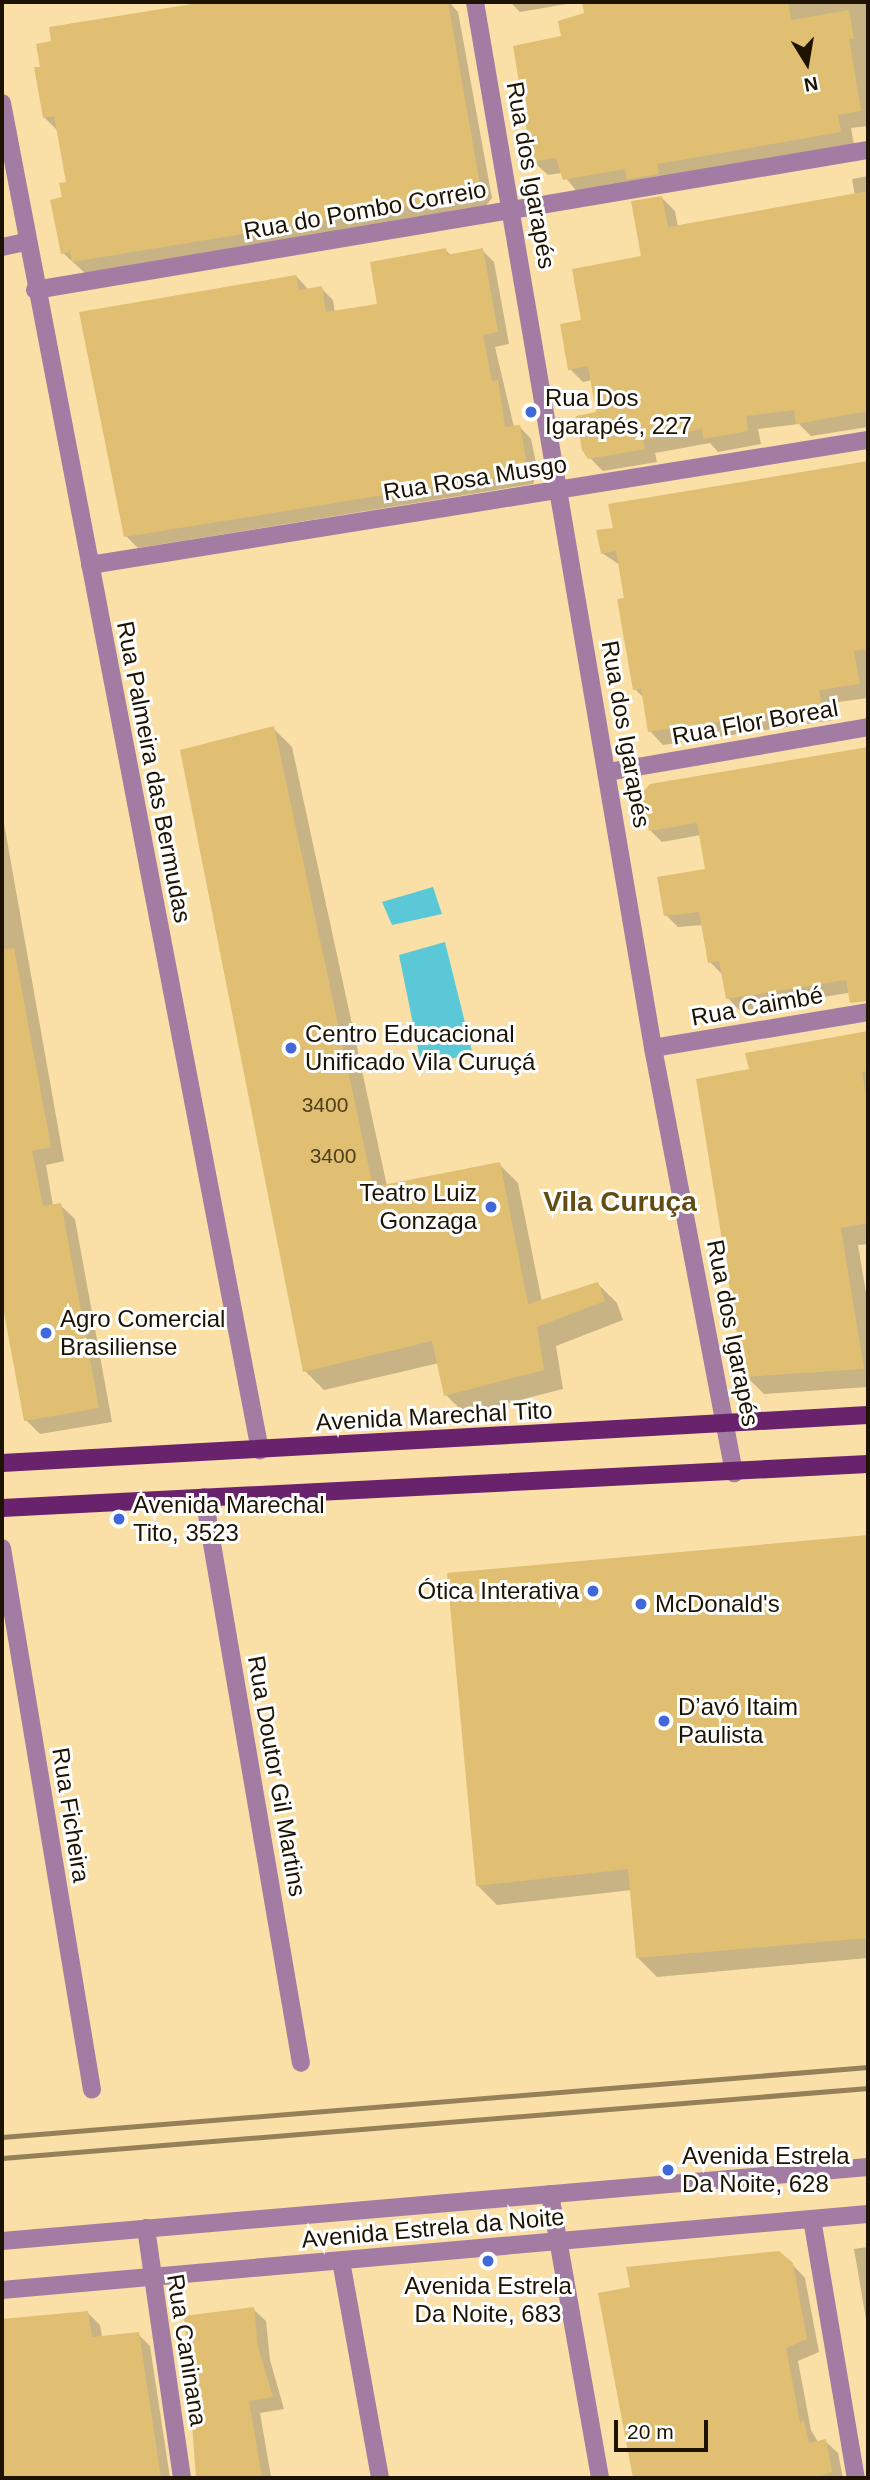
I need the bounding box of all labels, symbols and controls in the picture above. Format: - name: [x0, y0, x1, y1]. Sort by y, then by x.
- north arrow: [772, 28, 842, 98]
- text: N: [802, 72, 820, 96]
- street label: Rua dos Igarapés: [500, 79, 562, 271]
- street label: Rua do Pombo Correio: [242, 175, 488, 245]
- place label: Rua Dos Igarapés, 227: [545, 384, 692, 440]
- marker: Rua Dos Igarapés, 227: [523, 404, 539, 420]
- street label: Rua Rosa Musgo: [381, 449, 569, 507]
- street label: Rua Palmeira das Bermudas: [111, 619, 197, 925]
- street label: Rua dos Igarapés: [595, 638, 657, 830]
- street label: Rua Flor Boreal: [670, 693, 840, 751]
- street label: Rua Caimbé: [689, 980, 825, 1032]
- place label: Centro Educacional Unificado Vila Curuçá: [305, 1020, 535, 1076]
- marker: Centro Educacional Unificado Vila Curuçá: [283, 1040, 299, 1056]
- house number: 3400: [302, 1092, 348, 1118]
- house number: 3400: [310, 1143, 356, 1169]
- place label: Teatro Luiz Gonzaga: [360, 1179, 477, 1235]
- district label: Vila Curuça: [543, 1185, 697, 1219]
- marker: Teatro Luiz Gonzaga: [483, 1199, 499, 1215]
- street label: Rua dos Igarapés: [701, 1237, 765, 1429]
- place label: Agro Comercial Brasiliense: [60, 1305, 225, 1361]
- marker: Agro Comercial Brasiliense: [38, 1325, 54, 1341]
- street label: Avenida Marechal Tito: [315, 1395, 553, 1437]
- place label: Avenida Marechal Tito, 3523: [133, 1491, 325, 1547]
- marker: Avenida Marechal Tito, 3523: [111, 1511, 127, 1527]
- place label: Ótica Interativa: [418, 1577, 579, 1605]
- marker: Ótica Interativa: [585, 1583, 601, 1599]
- place label: McDonald's: [655, 1590, 780, 1618]
- marker: McDonald's: [633, 1596, 649, 1612]
- street label: Rua Doutor Gil Martins: [242, 1653, 312, 1899]
- place label: D’avó Itaim Paulista: [678, 1693, 798, 1749]
- marker: D’avó Itaim Paulista: [656, 1713, 672, 1729]
- street label: Rua Ficheira: [46, 1746, 96, 1884]
- place label: Avenida Estrela Da Noite, 628: [682, 2142, 850, 2198]
- marker: Avenida Estrela Da Noite, 628: [660, 2162, 676, 2178]
- street label: Avenida Estrela da Noite: [300, 2202, 566, 2254]
- marker: Avenida Estrela Da Noite, 683: [480, 2253, 496, 2269]
- street label: Rua Caninana: [161, 2272, 213, 2428]
- place label: Avenida Estrela Da Noite, 683: [404, 2272, 572, 2328]
- scale bar: [618, 2406, 712, 2450]
- text: 20 m: [627, 2420, 674, 2443]

